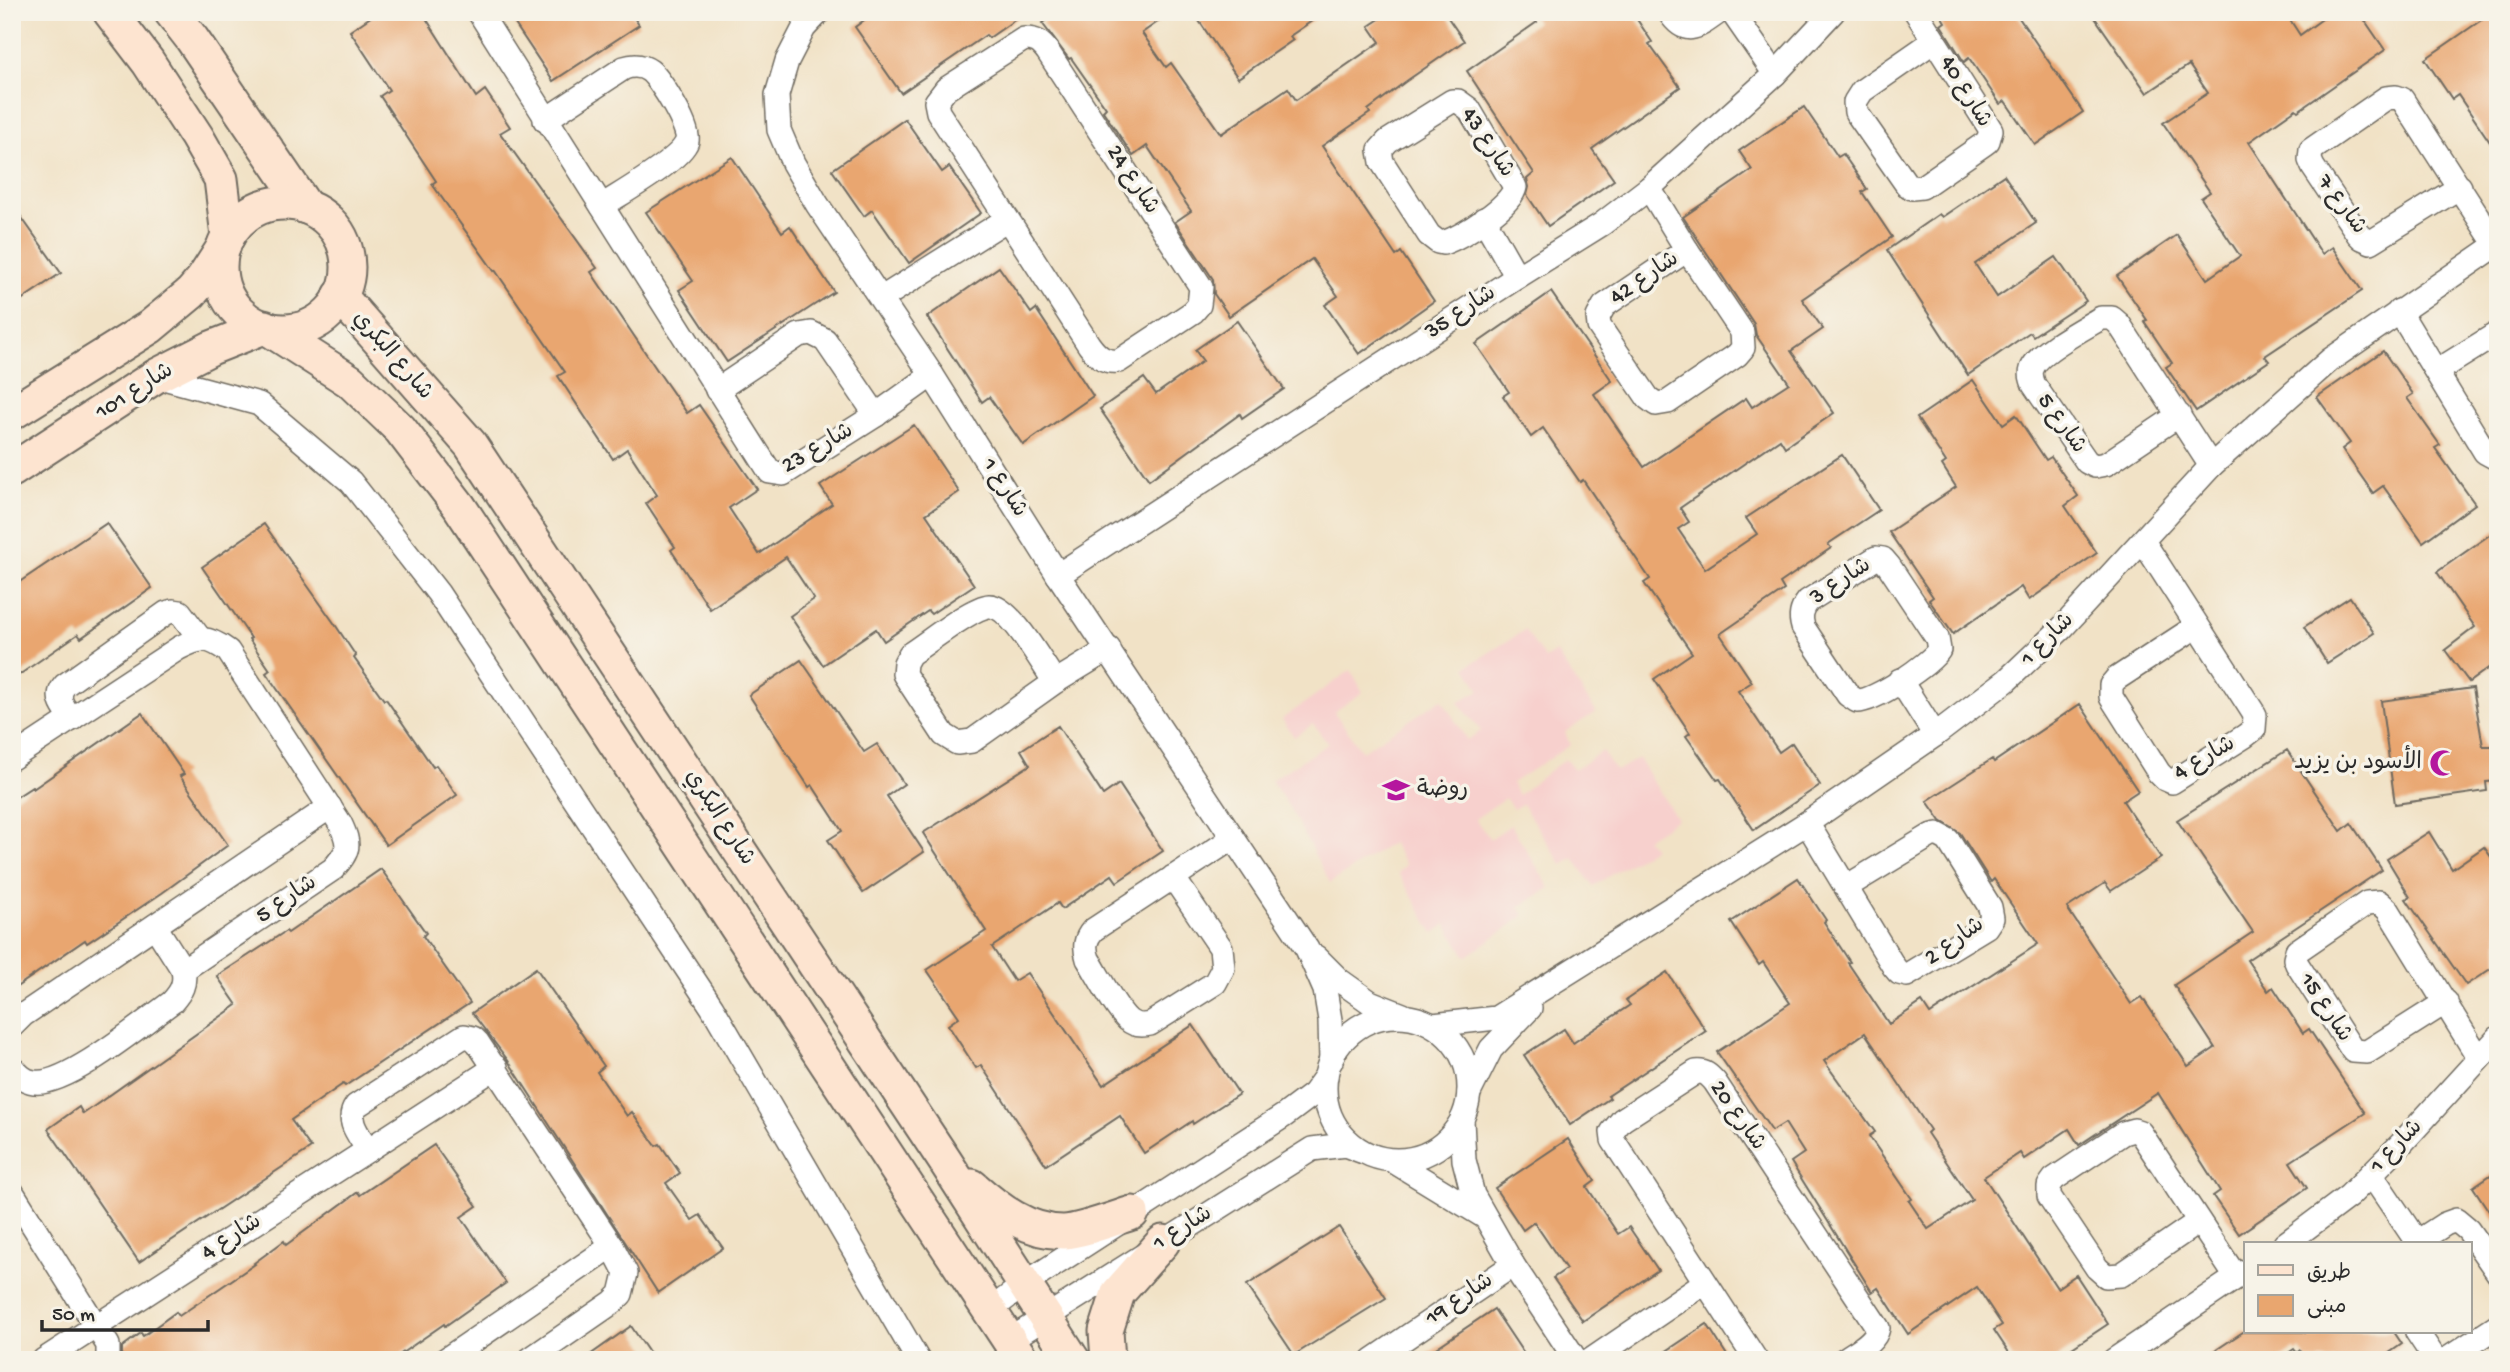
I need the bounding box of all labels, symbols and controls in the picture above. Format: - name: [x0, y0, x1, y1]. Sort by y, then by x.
- street label: شارع 40: [1933, 51, 1997, 133]
- street label: شارع 43: [1454, 103, 1520, 183]
- street label: شارع 24: [1100, 140, 1164, 220]
- street label: شارع 7: [2310, 169, 2372, 240]
- street label: شارع 42: [1605, 246, 1685, 312]
- street label: شارع 35: [1420, 280, 1502, 346]
- street label: شارع البكري: [346, 306, 438, 406]
- street label: شارع 101: [90, 358, 179, 427]
- street label: شارع 5: [2031, 389, 2091, 459]
- street label: شارع 23: [777, 418, 859, 480]
- street label: شارع 1: [975, 453, 1033, 523]
- street label: شارع 3: [1805, 552, 1877, 612]
- street label: شارع 1: [2015, 608, 2080, 673]
- street label: شارع 4: [2170, 731, 2240, 787]
- place label: الأسود بن يزيد: [2294, 744, 2422, 777]
- mosque icon: الأسود بن يزيد: [2428, 748, 2458, 778]
- street label: شارع البكري: [678, 765, 760, 871]
- school or university icon: روضة: [1381, 775, 1411, 805]
- place label: روضة: [1417, 777, 1468, 804]
- street label: شارع 5: [252, 870, 322, 930]
- street label: شارع 2: [1920, 912, 1990, 972]
- street label: شارع 15: [2292, 968, 2357, 1047]
- street label: شارع 20: [1703, 1076, 1771, 1156]
- street label: شارع 1: [2364, 1114, 2429, 1180]
- street label: شارع 1: [1148, 1200, 1218, 1258]
- street label: شارع 4: [197, 1209, 267, 1267]
- legend: [2244, 1242, 2472, 1334]
- text: طريق: [2307, 1262, 2351, 1287]
- street label: شارع 19: [1420, 1268, 1499, 1333]
- scale bar: [42, 1288, 208, 1332]
- text: مبنى: [2307, 1296, 2346, 1321]
- text: 50 m: [52, 1304, 95, 1329]

